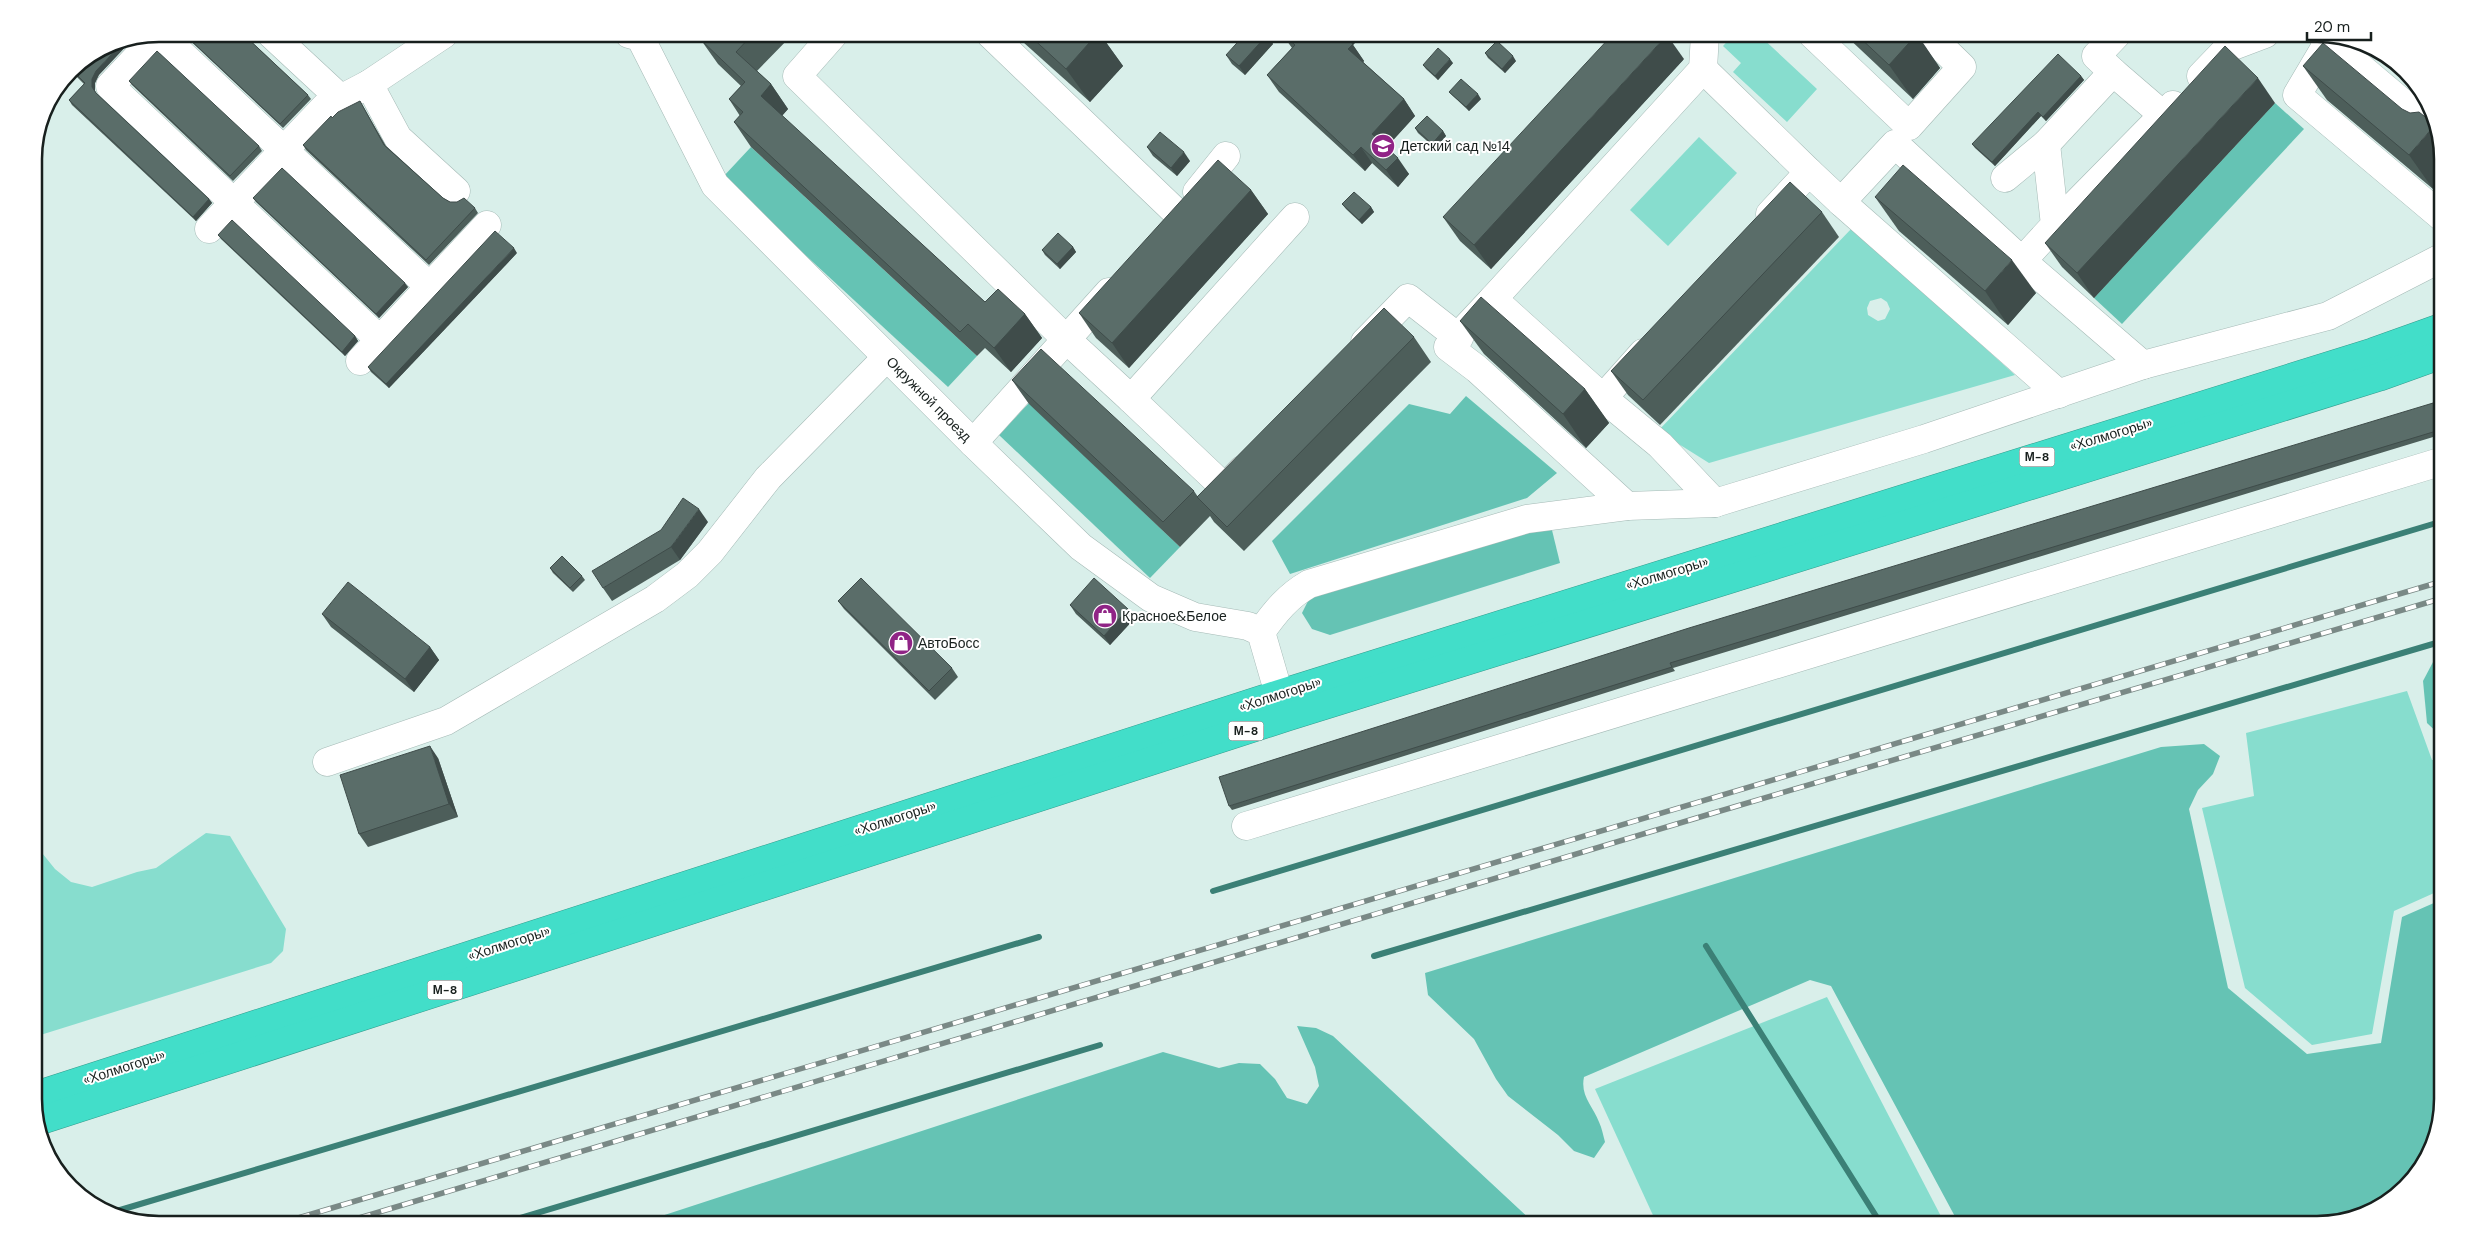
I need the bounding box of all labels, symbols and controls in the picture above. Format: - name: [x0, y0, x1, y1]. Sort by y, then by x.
- scale bar: [2307, 10, 2371, 42]
- text: 20 m: [2314, 17, 2350, 37]
- school or university icon: Детский сад №14: [1370, 133, 1396, 159]
- place label: Детский сад №14: [1400, 137, 1511, 155]
- street label: Окружной проезд: [883, 353, 975, 445]
- street label: «Холмогоры»: [2068, 413, 2154, 455]
- road number: М-8: [2020, 448, 2054, 467]
- street label: «Холмогоры»: [1624, 552, 1710, 594]
- shop icon: Красное&Белое: [1092, 603, 1118, 629]
- place label: Красное&Белое: [1122, 607, 1227, 625]
- shop icon: АвтоБосс: [888, 630, 914, 656]
- place label: АвтоБосс: [918, 634, 979, 652]
- street label: «Холмогоры»: [1237, 672, 1323, 716]
- road number: М-8: [1228, 721, 1264, 740]
- street label: «Холмогоры»: [852, 796, 938, 840]
- street label: «Холмогоры»: [466, 921, 552, 965]
- road number: М-8: [428, 980, 462, 1000]
- street label: «Холмогоры»: [81, 1045, 167, 1089]

